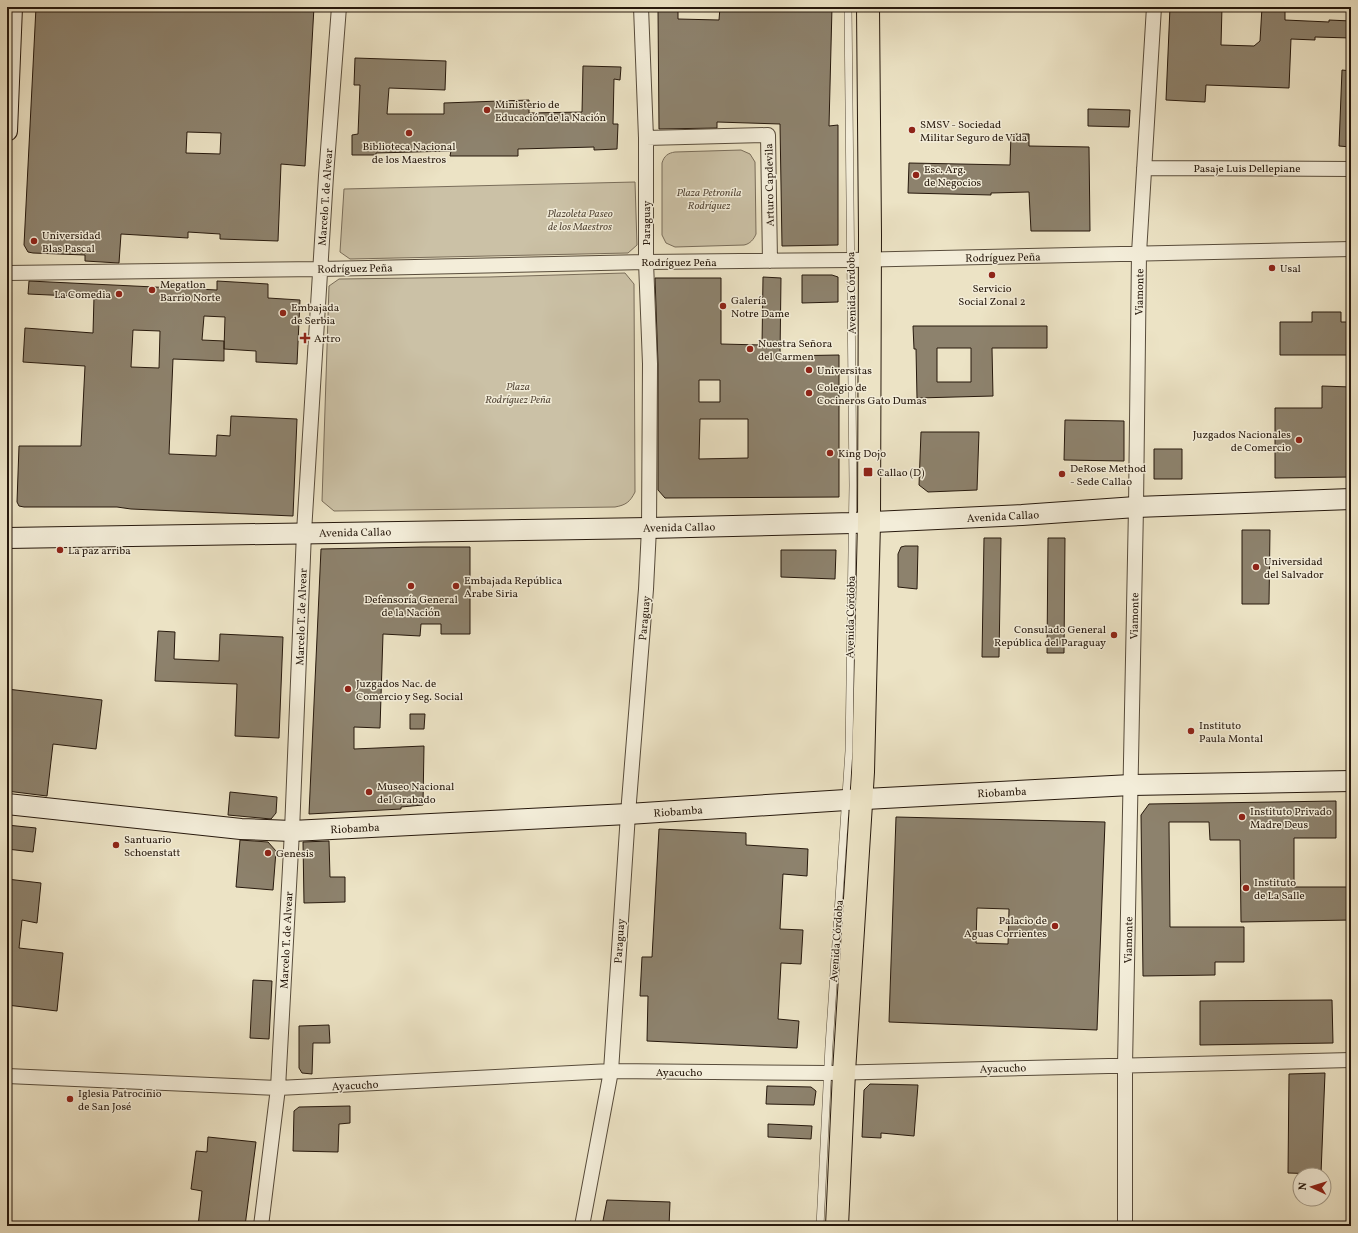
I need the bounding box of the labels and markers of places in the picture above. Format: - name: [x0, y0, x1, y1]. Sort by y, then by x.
- place label: Ministerio de Educación de la Nación: [495, 98, 607, 126]
- marker: Ministerio de Educación de la Nación: [482, 105, 492, 115]
- place label: SMSV - Sociedad Militar Seguro de Vida: [920, 118, 1028, 146]
- marker: SMSV - Sociedad Militar Seguro de Vida: [907, 125, 917, 135]
- marker: Biblioteca Nacional de los Maestros: [404, 128, 414, 138]
- place label: Biblioteca Nacional de los Maestros: [362, 140, 456, 168]
- place label: Esc. Arg. de Negocios: [924, 163, 982, 191]
- marker: Esc. Arg. de Negocios: [911, 170, 921, 180]
- place label: Universidad Blas Pascal: [42, 229, 101, 257]
- marker: Universidad Blas Pascal: [29, 236, 39, 246]
- place label: Usal: [1280, 262, 1301, 277]
- marker: Usal: [1267, 263, 1277, 273]
- marker: Servicio Social Zonal 2: [987, 270, 997, 280]
- place label: Megatlon Barrio Norte: [160, 278, 221, 306]
- place label: Servicio Social Zonal 2: [958, 282, 1026, 310]
- marker: Megatlon Barrio Norte: [147, 285, 157, 295]
- place label: La Comedia: [54, 288, 112, 303]
- marker: La Comedia: [114, 289, 124, 299]
- place label: Galería Notre Dame: [731, 294, 789, 322]
- place label: Embajada de Serbia: [291, 301, 340, 329]
- marker: Galería Notre Dame: [718, 301, 728, 311]
- marker: Embajada de Serbia: [278, 308, 288, 318]
- marker: Artro: [299, 332, 311, 344]
- place label: Artro: [314, 332, 341, 347]
- place label: Nuestra Señora del Carmen: [758, 337, 833, 365]
- marker: Nuestra Señora del Carmen: [745, 344, 755, 354]
- place label: Universitas: [817, 364, 872, 379]
- marker: Universitas: [804, 365, 814, 375]
- place label: Colegio de Cocineros Gato Dumas: [817, 381, 927, 409]
- marker: Colegio de Cocineros Gato Dumas: [804, 388, 814, 398]
- place label: Juzgados Nacionales de Comercio: [1193, 428, 1291, 456]
- marker: Juzgados Nacionales de Comercio: [1294, 435, 1304, 445]
- place label: King Dojo: [838, 447, 886, 462]
- marker: King Dojo: [825, 448, 835, 458]
- place label: DeRose Method - Sede Callao: [1070, 462, 1146, 490]
- marker: Callao (D): [862, 466, 874, 478]
- place label: Callao (D): [877, 466, 925, 481]
- marker: DeRose Method - Sede Callao: [1057, 469, 1067, 479]
- place label: La paz arriba: [68, 544, 131, 559]
- marker: La paz arriba: [55, 545, 65, 555]
- place label: Universidad del Salvador: [1264, 555, 1324, 583]
- marker: Universidad del Salvador: [1251, 562, 1261, 572]
- place label: Embajada República Arabe Siria: [464, 574, 563, 602]
- marker: Defensoría General de la Nación: [406, 581, 416, 591]
- marker: Embajada República Arabe Siria: [451, 581, 461, 591]
- place label: Defensoría General de la Nación: [364, 593, 458, 621]
- place label: Consulado General República del Paraguay: [994, 623, 1106, 651]
- marker: Consulado General República del Paraguay: [1109, 630, 1119, 640]
- place label: Juzgados Nac. de Comercio y Seg. Social: [356, 677, 463, 705]
- marker: Juzgados Nac. de Comercio y Seg. Social: [343, 684, 353, 694]
- place label: Instituto Paula Montal: [1199, 719, 1263, 747]
- marker: Instituto Paula Montal: [1186, 726, 1196, 736]
- place label: Museo Nacional del Grabado: [377, 780, 454, 808]
- marker: Museo Nacional del Grabado: [364, 787, 374, 797]
- place label: Instituto Privado Madre Deus: [1250, 805, 1332, 833]
- marker: Instituto Privado Madre Deus: [1237, 812, 1247, 822]
- place label: Santuario Schoenstatt: [124, 833, 181, 861]
- marker: Santuario Schoenstatt: [111, 840, 121, 850]
- place label: Genesis: [276, 847, 314, 862]
- marker: Genesis: [263, 848, 273, 858]
- place label: Instituto de La Salle: [1254, 876, 1305, 904]
- marker: Instituto de La Salle: [1241, 883, 1251, 893]
- place label: Palacio de Aguas Corrientes: [964, 914, 1047, 942]
- marker: Palacio de Aguas Corrientes: [1050, 921, 1060, 931]
- place label: Iglesia Patrocinio de San José: [78, 1087, 162, 1115]
- marker: Iglesia Patrocinio de San José: [65, 1094, 75, 1104]

